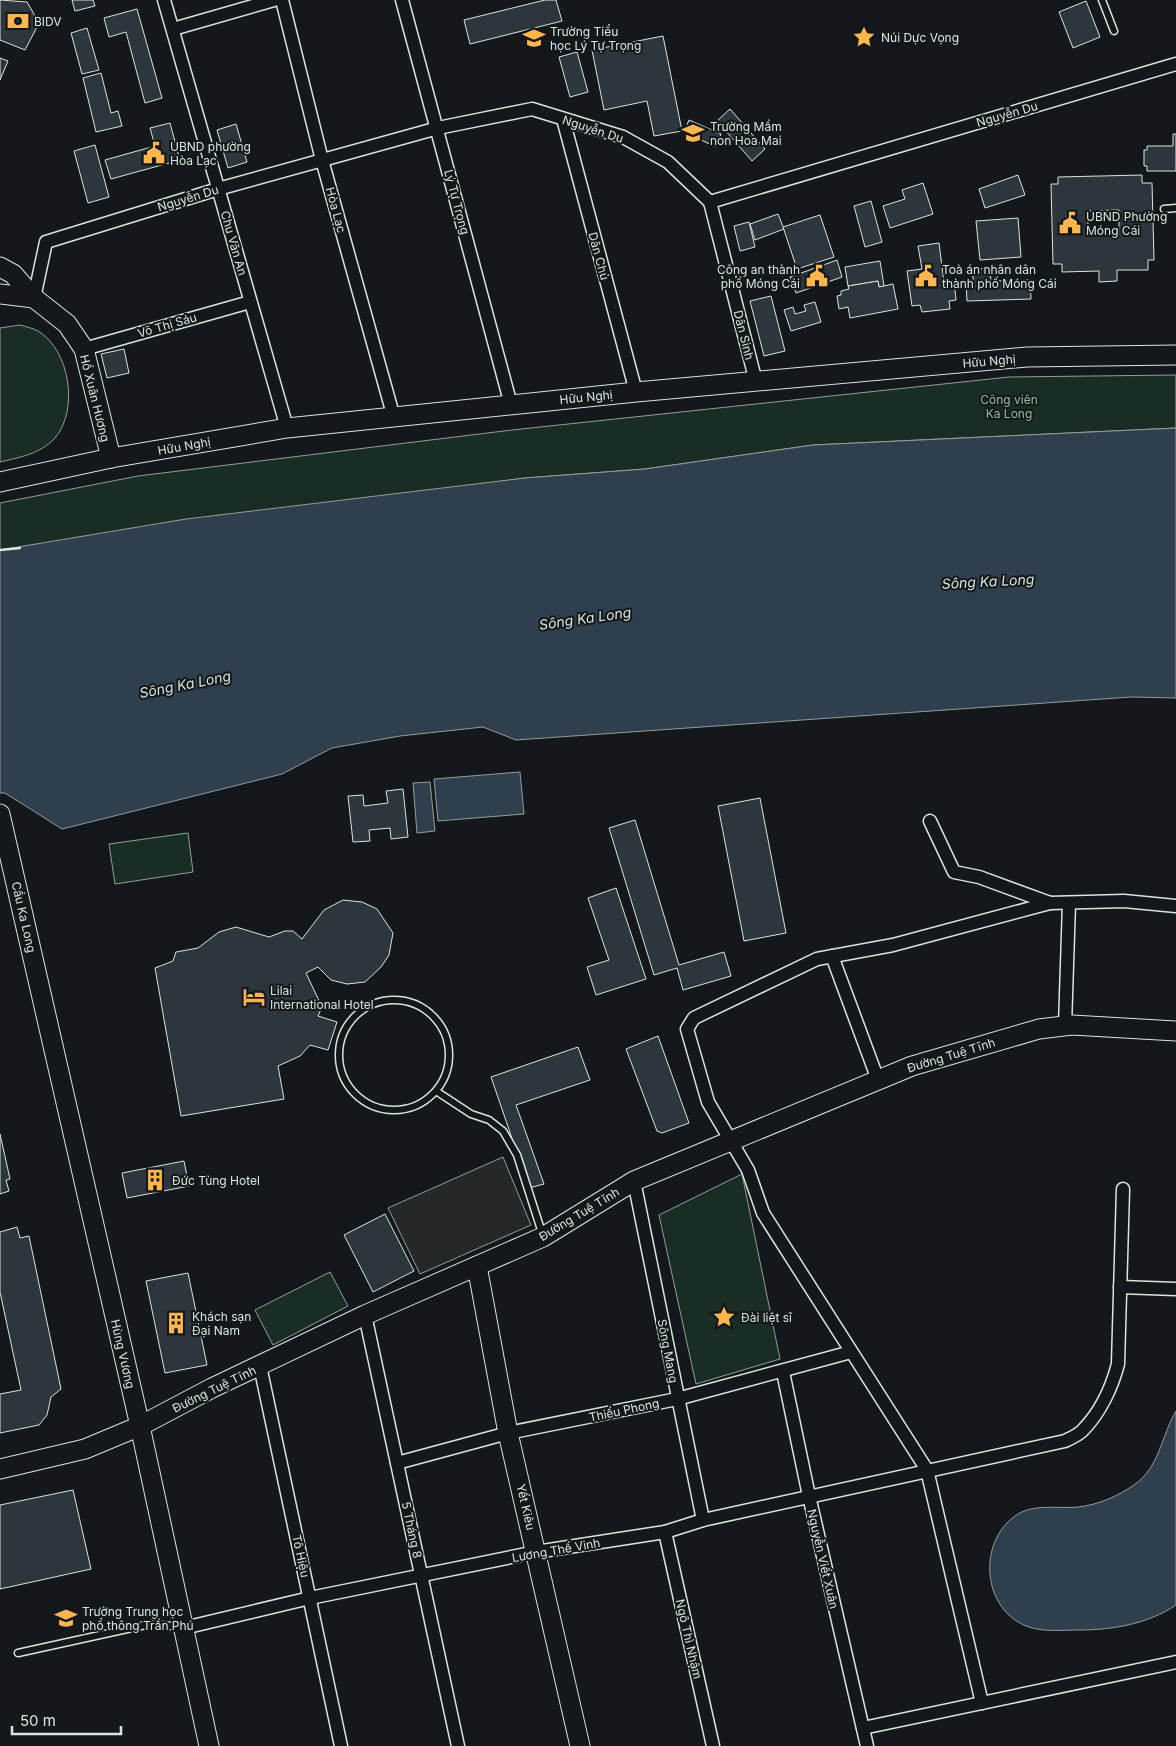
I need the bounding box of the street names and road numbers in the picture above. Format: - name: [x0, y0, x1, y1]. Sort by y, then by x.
- street label: Nguyễn Du: [975, 98, 1039, 130]
- street label: Nguyễn Du: [561, 112, 625, 146]
- street label: Lý Tự Trọng: [441, 168, 473, 236]
- street label: Nguyễn Du: [156, 182, 220, 214]
- street label: Hòa Lạc: [323, 185, 349, 235]
- street label: Chu Văn An: [218, 209, 250, 277]
- street label: Dân Chủ: [585, 230, 613, 282]
- street label: Võ Thị Sáu: [136, 309, 198, 341]
- street label: Dân Sinh: [731, 309, 757, 361]
- street label: Hữu Nghị: [962, 351, 1016, 371]
- street label: Hồ Xuân Hương: [77, 353, 113, 443]
- street label: Hữu Nghị: [559, 387, 613, 407]
- street label: Hữu Nghị: [156, 434, 212, 458]
- street label: Cầu Ka Long: [9, 880, 39, 954]
- street label: Đường Tuệ Tĩnh: [905, 1034, 997, 1076]
- street label: Đường Tuệ Tĩnh: [536, 1184, 622, 1244]
- street label: Hùng Vương: [108, 1318, 138, 1390]
- street label: Sông Mang: [654, 1318, 682, 1384]
- street label: Đường Tuệ Tĩnh: [170, 1362, 258, 1416]
- street label: Thiếu Phong: [587, 1395, 661, 1425]
- street label: Yết Kiêu: [513, 1483, 539, 1531]
- street label: 5 Tháng 8: [399, 1500, 425, 1560]
- street label: Nguyễn Viết Xuân: [804, 1508, 842, 1610]
- street label: Tô Hiệu: [289, 1533, 313, 1579]
- street label: Lương Thế Vinh: [511, 1535, 601, 1565]
- street label: Ngô Thì Nhậm: [673, 1598, 705, 1680]

